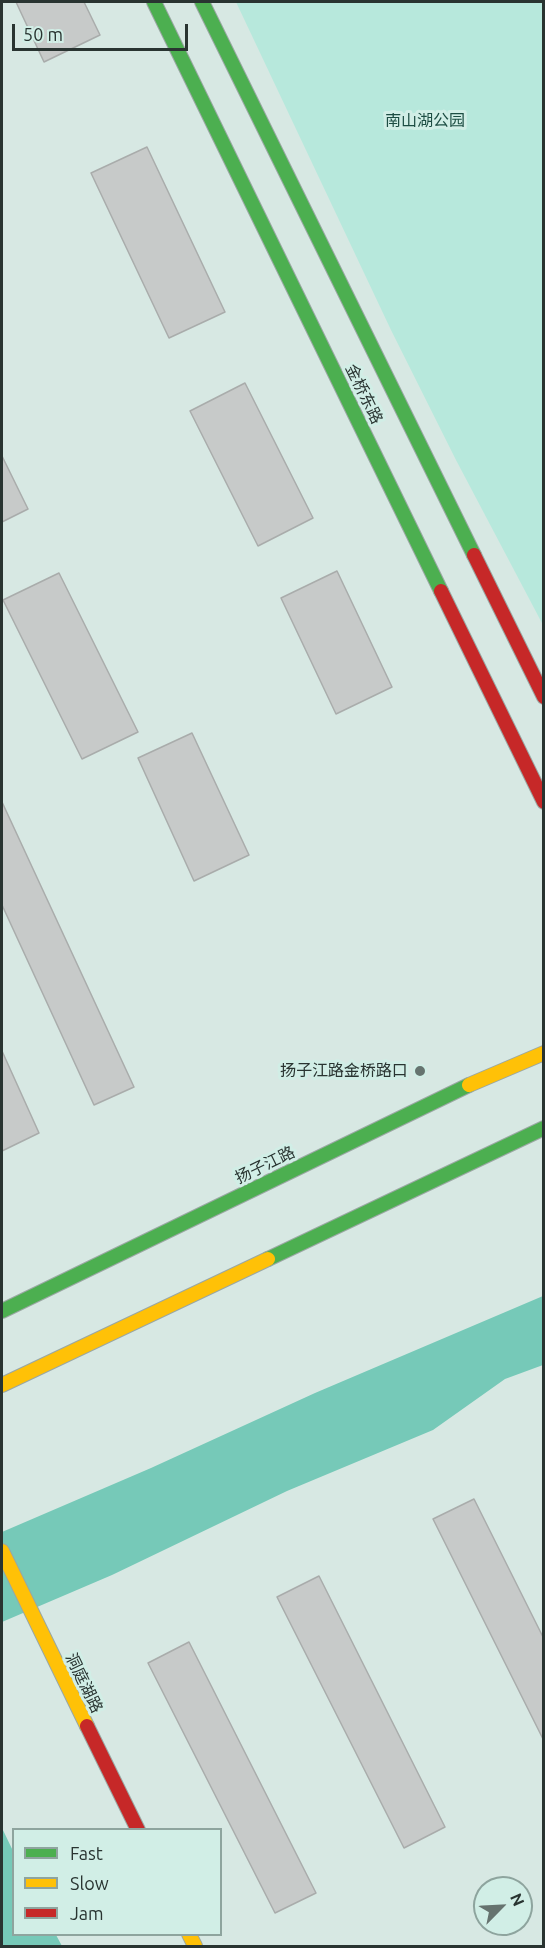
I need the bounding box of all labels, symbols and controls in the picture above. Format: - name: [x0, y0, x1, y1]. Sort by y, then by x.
- scale bar: [15, 12, 190, 50]
- text: 50 m: [23, 24, 63, 44]
- park label: 南山湖公园: [385, 111, 465, 131]
- street label: 金桥东路: [341, 361, 387, 427]
- place label: 扬子江路金桥路口: [280, 1061, 408, 1081]
- marker: 扬子江路金桥路口: [413, 1064, 427, 1078]
- street label: 扬子江路: [232, 1142, 298, 1188]
- street label: 洞庭湖路: [61, 1650, 107, 1716]
- legend: [12, 1828, 222, 1936]
- text: Fast: [70, 1843, 103, 1863]
- text: Slow: [70, 1873, 109, 1893]
- north arrow: [473, 1876, 533, 1936]
- text: N: [507, 1890, 528, 1909]
- text: Jam: [70, 1903, 104, 1923]

